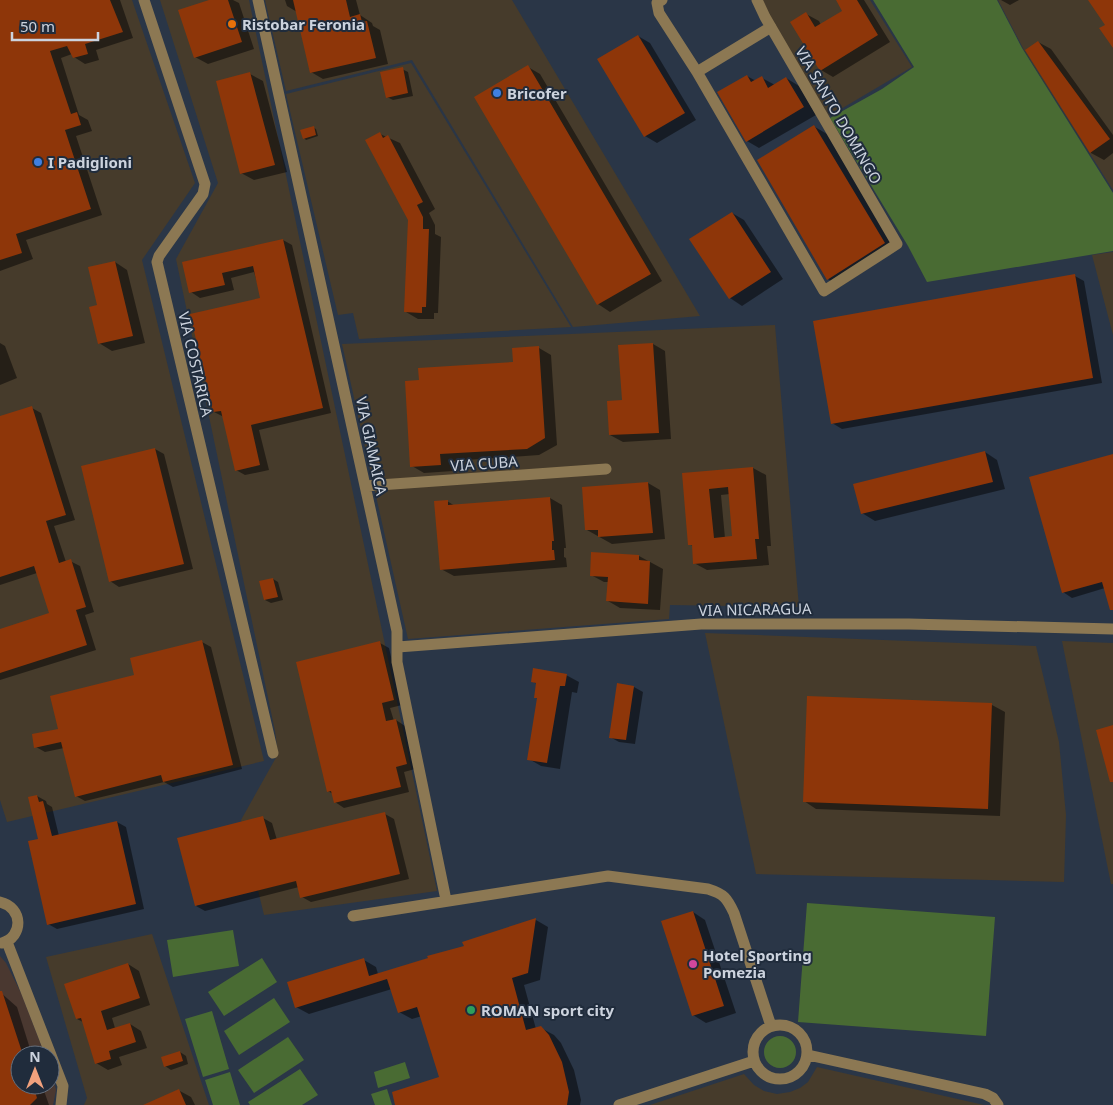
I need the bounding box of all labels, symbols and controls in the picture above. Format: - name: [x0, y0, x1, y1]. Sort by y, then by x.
- scale bar: [12, 10, 99, 42]
- place label: Ristobar Feronia: [242, 14, 365, 34]
- text: 50 m: [20, 16, 55, 36]
- marker: Ristobar Feronia: [226, 18, 238, 30]
- street label: VIA SANTO DOMINGO: [791, 43, 887, 187]
- place label: Bricofer: [507, 83, 567, 103]
- marker: Bricofer: [491, 87, 503, 99]
- place label: I Padiglioni: [48, 152, 132, 172]
- marker: I Padiglioni: [32, 156, 44, 168]
- street label: VIA COSTARICA: [174, 310, 218, 419]
- street label: VIA GIAMAICA: [352, 395, 392, 498]
- street label: VIA CUBA: [450, 451, 519, 475]
- street label: VIA NICARAGUA: [698, 598, 812, 620]
- place label: Hotel Sporting Pomezia: [703, 945, 812, 982]
- marker: Hotel Sporting Pomezia: [687, 958, 699, 970]
- place label: ROMAN sport city: [481, 1000, 615, 1020]
- marker: ROMAN sport city: [465, 1004, 477, 1016]
- north arrow: [10, 1045, 60, 1095]
- text: N: [29, 1047, 41, 1066]

